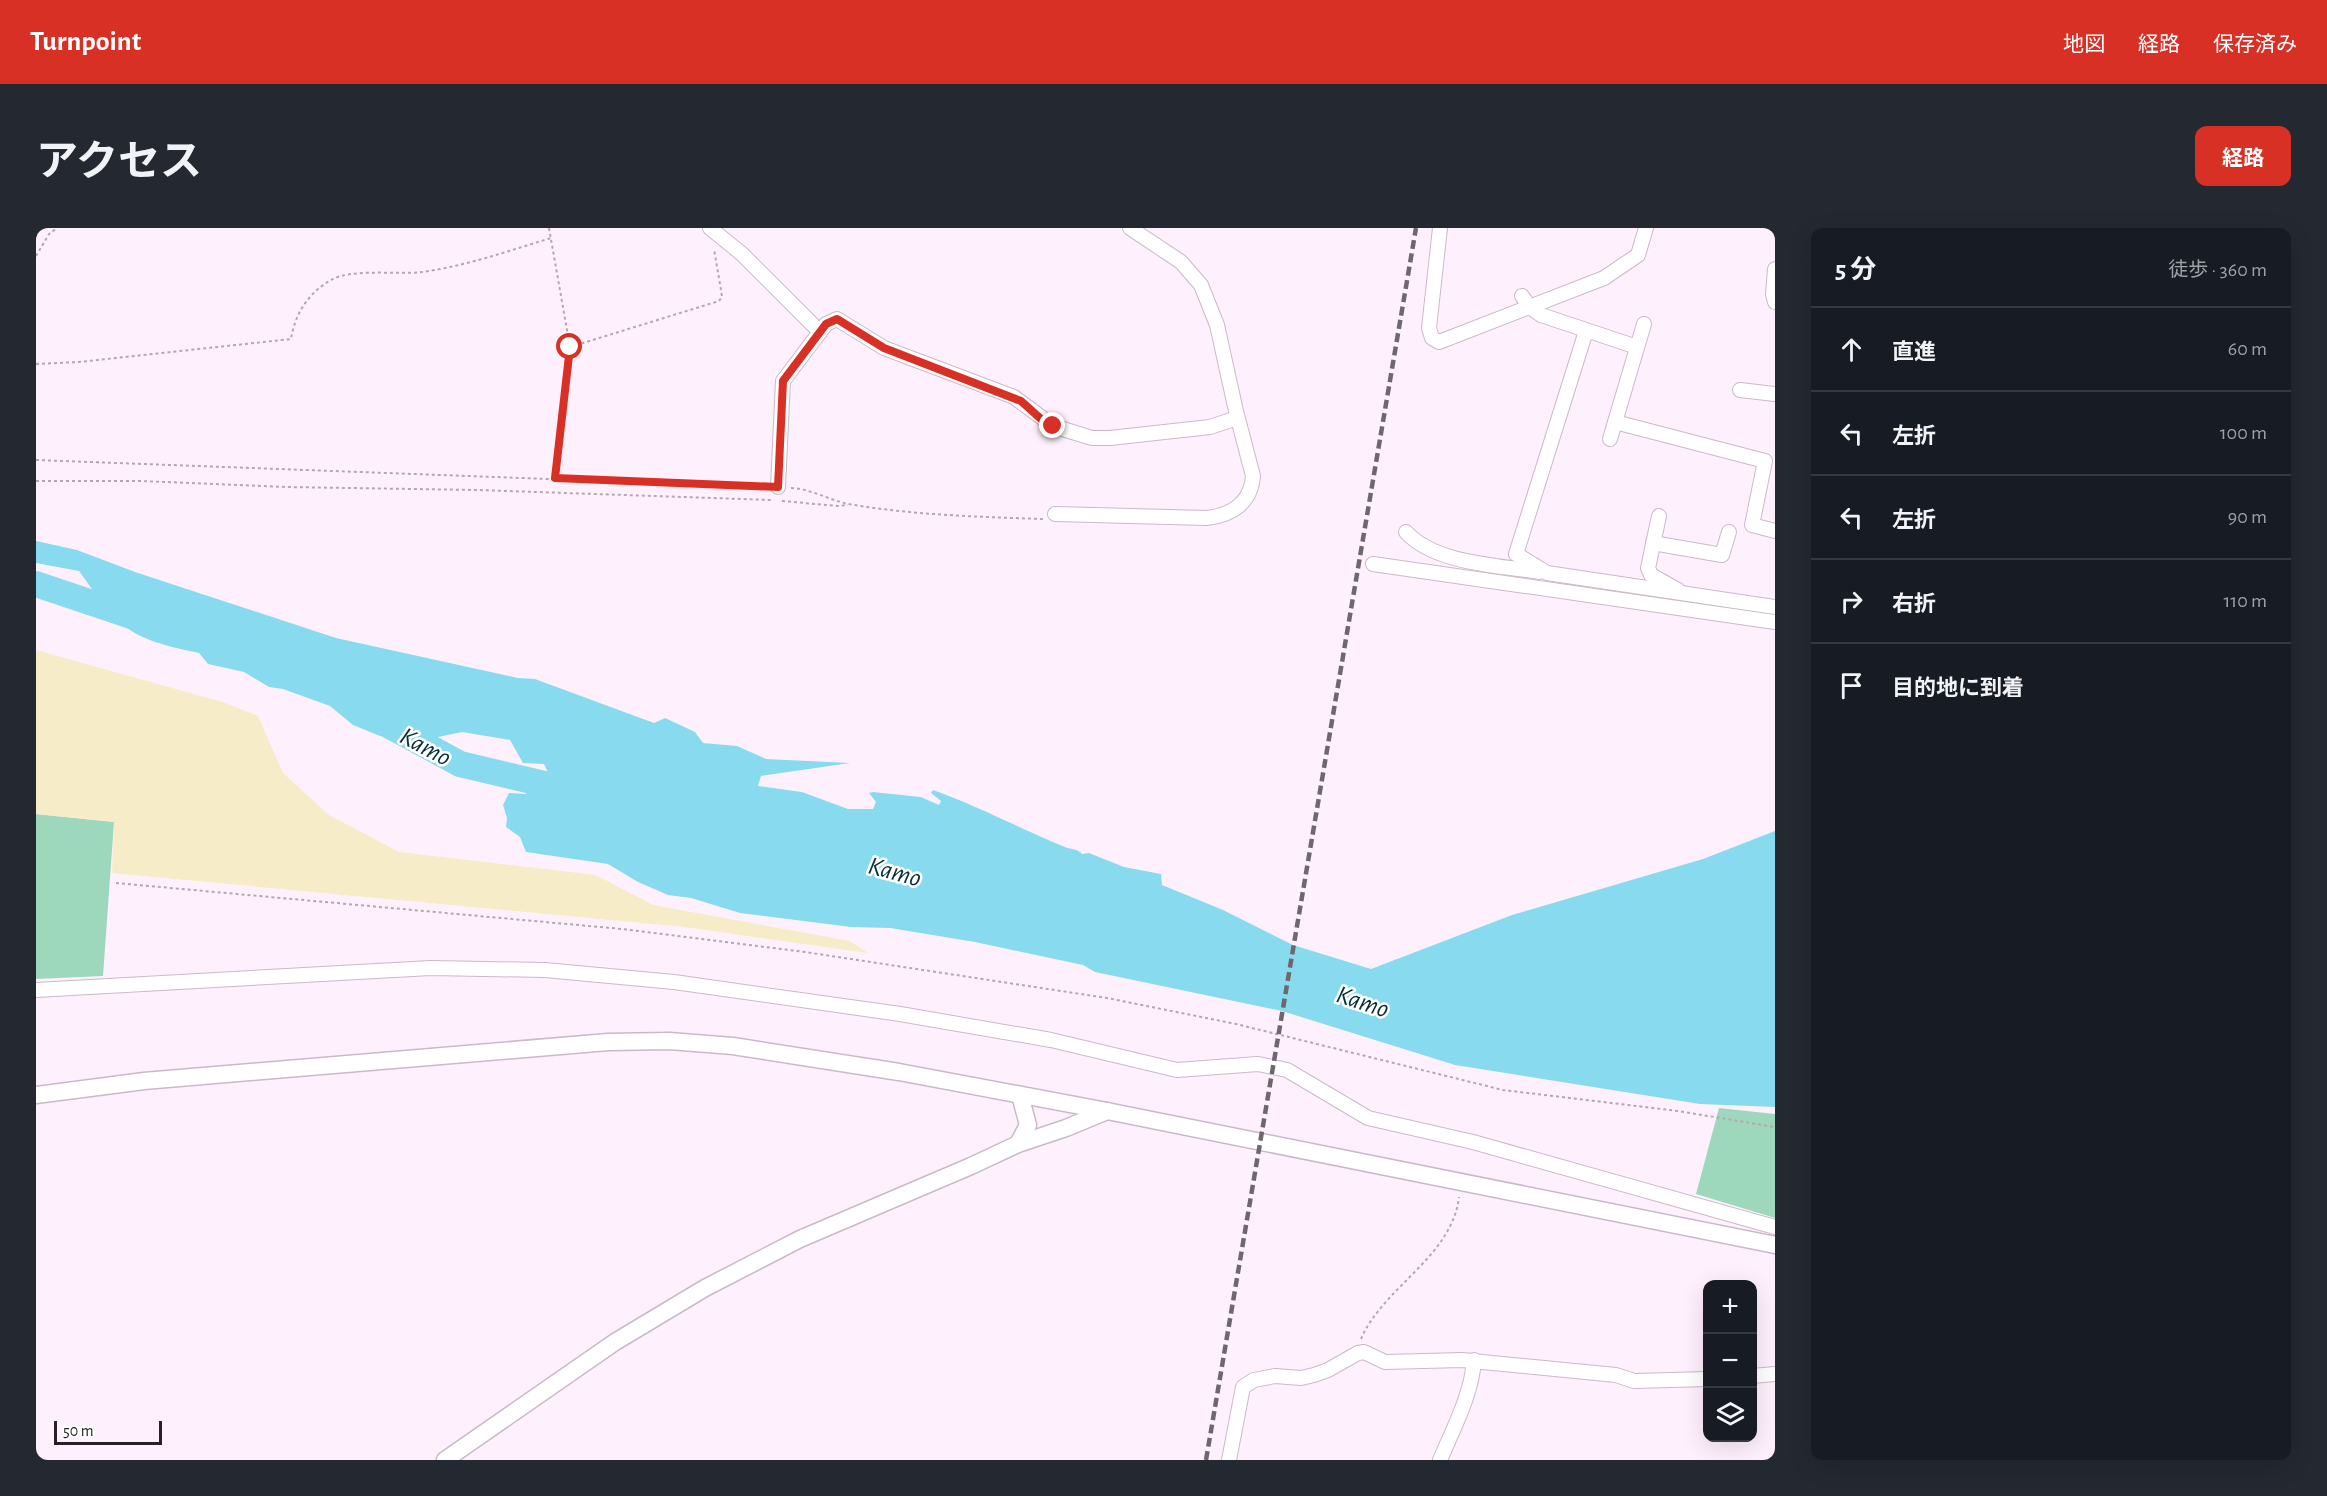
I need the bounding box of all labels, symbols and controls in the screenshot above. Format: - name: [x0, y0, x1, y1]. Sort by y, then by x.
- text: Turnpoint: [30, 28, 141, 56]
- text: 地図: [2063, 34, 2105, 55]
- text: 経路: [2138, 34, 2180, 55]
- text: 保存済み: [2213, 34, 2297, 55]
- button: 経路: [2195, 126, 2291, 186]
- text: アクセス: [36, 141, 202, 183]
- text: 5 分: [1835, 257, 1876, 283]
- text: 徒歩 · 360 m: [2168, 260, 2267, 280]
- route start: [556, 333, 582, 359]
- icon: ahead: [1835, 333, 1868, 366]
- text: 60 m: [2228, 339, 2267, 359]
- text: 直進: [1892, 341, 1936, 363]
- route end: [1039, 412, 1065, 438]
- icon: left: [1835, 417, 1868, 450]
- text: 100 m: [2220, 423, 2267, 443]
- text: 左折: [1892, 425, 1936, 447]
- icon: left: [1835, 501, 1868, 534]
- text: 90 m: [2228, 507, 2267, 527]
- text: 左折: [1892, 509, 1936, 531]
- icon: right: [1835, 585, 1868, 618]
- text: 110 m: [2223, 591, 2267, 611]
- text: 右折: [1892, 593, 1936, 615]
- icon: arrive: [1835, 669, 1868, 702]
- text: 目的地に到着: [1892, 677, 2024, 699]
- water label: Kamo: [396, 723, 455, 771]
- water label: Kamo: [865, 852, 924, 891]
- water label: Kamo: [1333, 981, 1392, 1023]
- map controls: [1703, 1280, 1757, 1442]
- button: +: [1703, 1280, 1757, 1334]
- button: −: [1703, 1334, 1757, 1388]
- button: layers: [1703, 1388, 1757, 1442]
- scale bar: [54, 1418, 162, 1446]
- text: 50 m: [63, 1423, 94, 1439]

